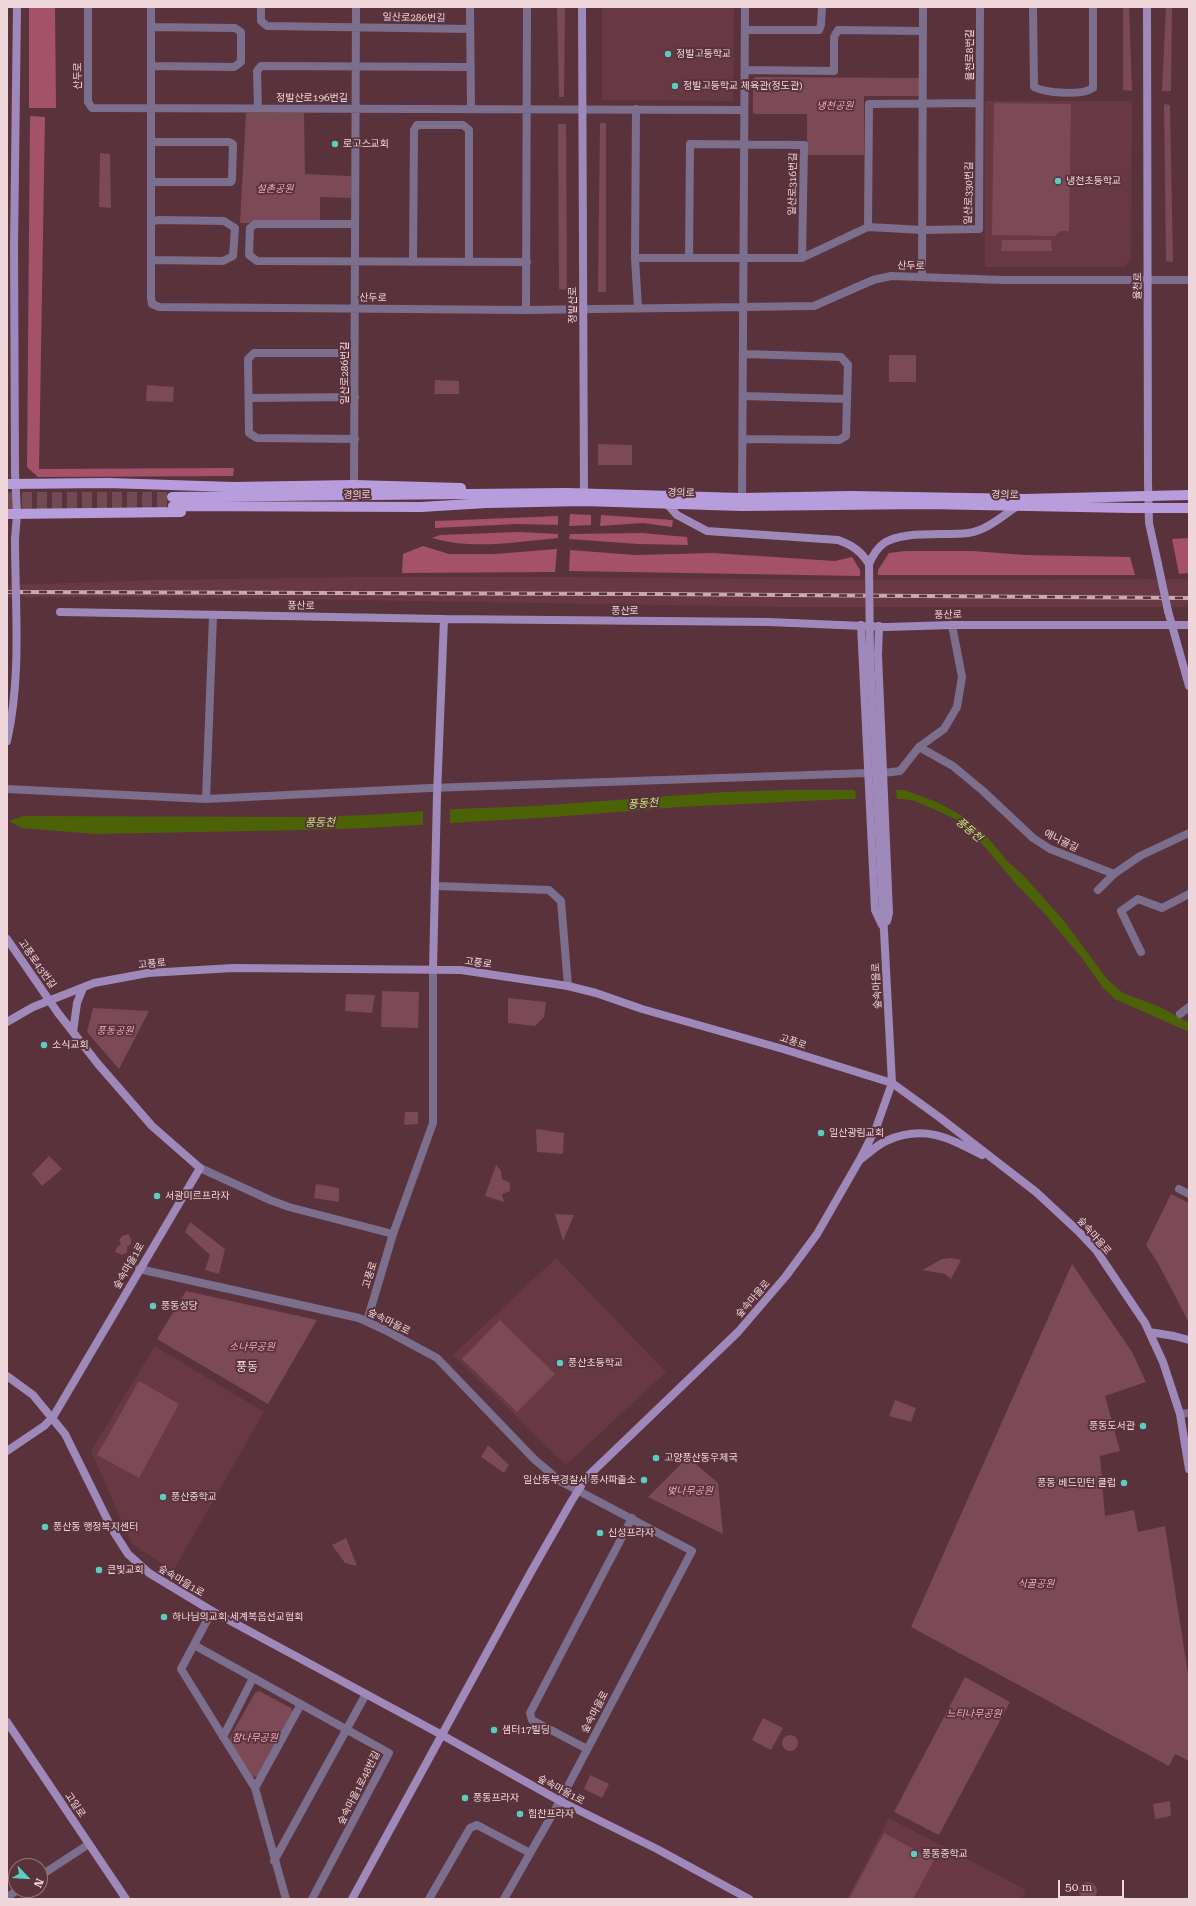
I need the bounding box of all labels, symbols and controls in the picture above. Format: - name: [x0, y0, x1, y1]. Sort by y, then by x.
- street label: 일산로286번길: [383, 11, 445, 25]
- street label: 율천로8번길: [964, 29, 976, 81]
- place label: 정발고등학교: [676, 48, 731, 60]
- marker: 정발고등학교: [663, 49, 673, 59]
- street label: 산두로: [72, 62, 84, 90]
- place label: 정발고등학교 체육관(정도관): [683, 80, 802, 92]
- marker: 정발고등학교 체육관(정도관): [670, 81, 680, 91]
- street label: 정발산로196번길: [276, 92, 348, 104]
- park label: 냉천공원: [817, 100, 853, 112]
- place label: 로고스교회: [343, 138, 389, 150]
- marker: 로고스교회: [330, 139, 340, 149]
- street label: 일산로316번길: [786, 153, 800, 215]
- street label: 일산로330번길: [962, 162, 976, 224]
- place label: 냉천초등학교: [1066, 175, 1121, 187]
- marker: 냉천초등학교: [1053, 176, 1063, 186]
- park label: 설촌공원: [257, 183, 293, 195]
- street label: 산두로: [897, 260, 925, 272]
- street label: 율천로: [1132, 272, 1144, 300]
- street label: 정발산로: [567, 287, 579, 323]
- street label: 산두로: [359, 292, 387, 304]
- street label: 일산로286번길: [339, 342, 351, 404]
- street label: 경의로: [667, 487, 695, 499]
- street label: 경의로: [343, 489, 371, 501]
- street label: 경의로: [991, 489, 1019, 501]
- street label: 풍산로: [287, 600, 315, 612]
- street label: 풍산로: [611, 605, 639, 617]
- street label: 풍산로: [934, 609, 962, 621]
- water label: 풍동천: [627, 796, 659, 812]
- water label: 풍동천: [953, 815, 985, 845]
- water label: 풍동천: [305, 816, 335, 830]
- street label: 애니골길: [1042, 828, 1080, 854]
- street label: 고풍로43번길: [16, 937, 58, 991]
- street label: 고풍로: [463, 955, 493, 971]
- street label: 고풍로: [138, 957, 166, 971]
- street label: 숲속마을로: [870, 963, 884, 1009]
- park label: 풍동공원: [97, 1025, 133, 1037]
- street label: 고풍로: [778, 1032, 808, 1052]
- place label: 소식교회: [52, 1039, 89, 1051]
- marker: 소식교회: [39, 1040, 49, 1050]
- place label: 일산광림교회: [829, 1127, 884, 1139]
- marker: 일산광림교회: [816, 1128, 826, 1138]
- place label: 서광미르프라자: [165, 1190, 229, 1202]
- marker: 서광미르프라자: [152, 1191, 162, 1201]
- street label: 숲속마을로: [1074, 1215, 1114, 1257]
- street label: 숲속마을1로: [111, 1241, 147, 1291]
- street label: 고풍로: [360, 1260, 380, 1290]
- street label: 숲속마을로: [733, 1278, 773, 1320]
- place label: 풍동성당: [161, 1300, 198, 1312]
- marker: 풍동성당: [148, 1301, 158, 1311]
- street label: 숲속마을로: [366, 1307, 412, 1337]
- park label: 소나무공원: [229, 1341, 275, 1353]
- place label: 풍산초등학교: [568, 1357, 623, 1369]
- marker: 풍산초등학교: [555, 1358, 565, 1368]
- district label: 풍동: [236, 1360, 258, 1374]
- place label: 풍동도서관: [1089, 1420, 1135, 1432]
- marker: 풍동도서관: [1138, 1421, 1148, 1431]
- place label: 고양풍산동우체국: [664, 1452, 738, 1464]
- marker: 고양풍산동우체국: [651, 1453, 661, 1463]
- place label: 일산동부경찰서 풍사파출소: [523, 1474, 636, 1486]
- marker: 일산동부경찰서 풍사파출소: [639, 1475, 649, 1485]
- place label: 풍동 베드민턴 클럽: [1037, 1477, 1116, 1489]
- marker: 풍동 베드민턴 클럽: [1119, 1478, 1129, 1488]
- park label: 벚나무공원: [667, 1485, 713, 1497]
- place label: 풍산중학교: [171, 1491, 217, 1503]
- marker: 풍산중학교: [158, 1492, 168, 1502]
- place label: 풍산동 행정복지센터: [53, 1521, 138, 1533]
- marker: 풍산동 행정복지센터: [40, 1522, 50, 1532]
- place label: 신성프라자: [608, 1527, 654, 1539]
- marker: 신성프라자: [595, 1528, 605, 1538]
- street label: 숲속마을1로: [156, 1563, 206, 1599]
- place label: 큰빛교회: [107, 1564, 144, 1576]
- marker: 큰빛교회: [94, 1565, 104, 1575]
- park label: 식골공원: [1018, 1578, 1054, 1590]
- place label: 하나님의교회 세계복음선교협회: [172, 1611, 303, 1623]
- marker: 하나님의교회 세계복음선교협회: [159, 1612, 169, 1622]
- street label: 숲속마을로: [579, 1689, 611, 1735]
- park label: 느티나무공원: [946, 1708, 1002, 1720]
- place label: 샘터17빌딩: [502, 1724, 550, 1736]
- marker: 샘터17빌딩: [489, 1725, 499, 1735]
- park label: 참나무공원: [232, 1732, 278, 1744]
- street label: 숲속마을1로48번길: [335, 1749, 383, 1827]
- street label: 숲속마을1로: [535, 1773, 587, 1807]
- street label: 고일로: [62, 1790, 88, 1820]
- place label: 풍동프라자: [473, 1792, 519, 1804]
- marker: 풍동프라자: [460, 1793, 470, 1803]
- place label: 힘찬프라자: [528, 1808, 574, 1820]
- marker: 힘찬프라자: [515, 1809, 525, 1819]
- place label: 풍동중학교: [922, 1848, 968, 1860]
- marker: 풍동중학교: [909, 1849, 919, 1859]
- north arrow: [8, 1858, 48, 1898]
- scale bar: [1060, 1872, 1126, 1898]
- text: N: [31, 1876, 46, 1889]
- text: 50 m: [1065, 1880, 1092, 1894]

